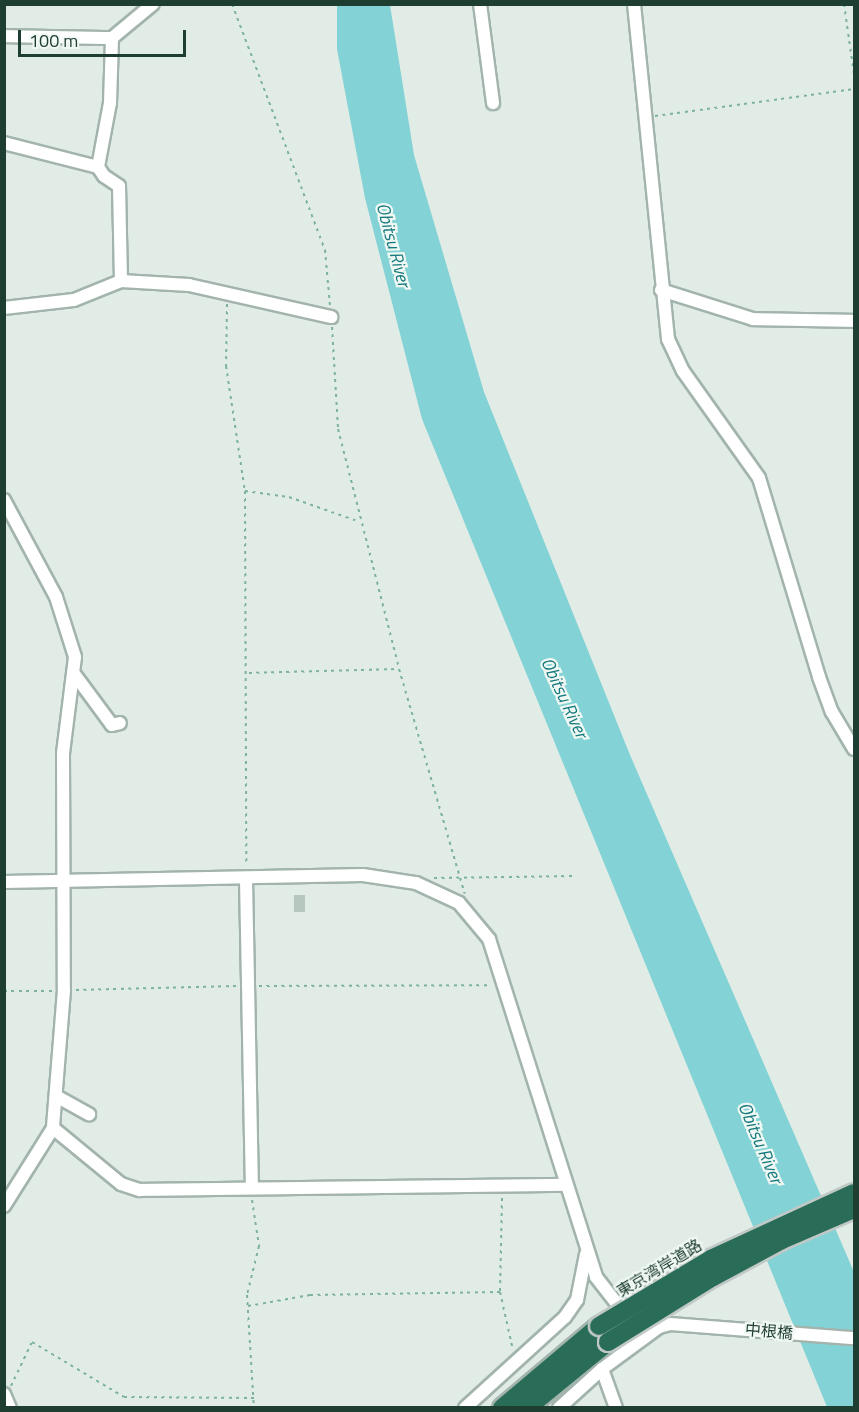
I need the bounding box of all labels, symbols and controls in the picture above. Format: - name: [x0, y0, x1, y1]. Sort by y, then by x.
- scale bar: [21, 18, 189, 56]
- text: 100 m: [29, 27, 78, 54]
- water label: Obitsu River: [371, 201, 415, 289]
- water label: Obitsu River: [536, 654, 592, 742]
- water label: Obitsu River: [733, 1099, 787, 1187]
- street label: 東京湾岸道路: [613, 1235, 705, 1301]
- street label: 中根橋: [744, 1319, 794, 1343]

